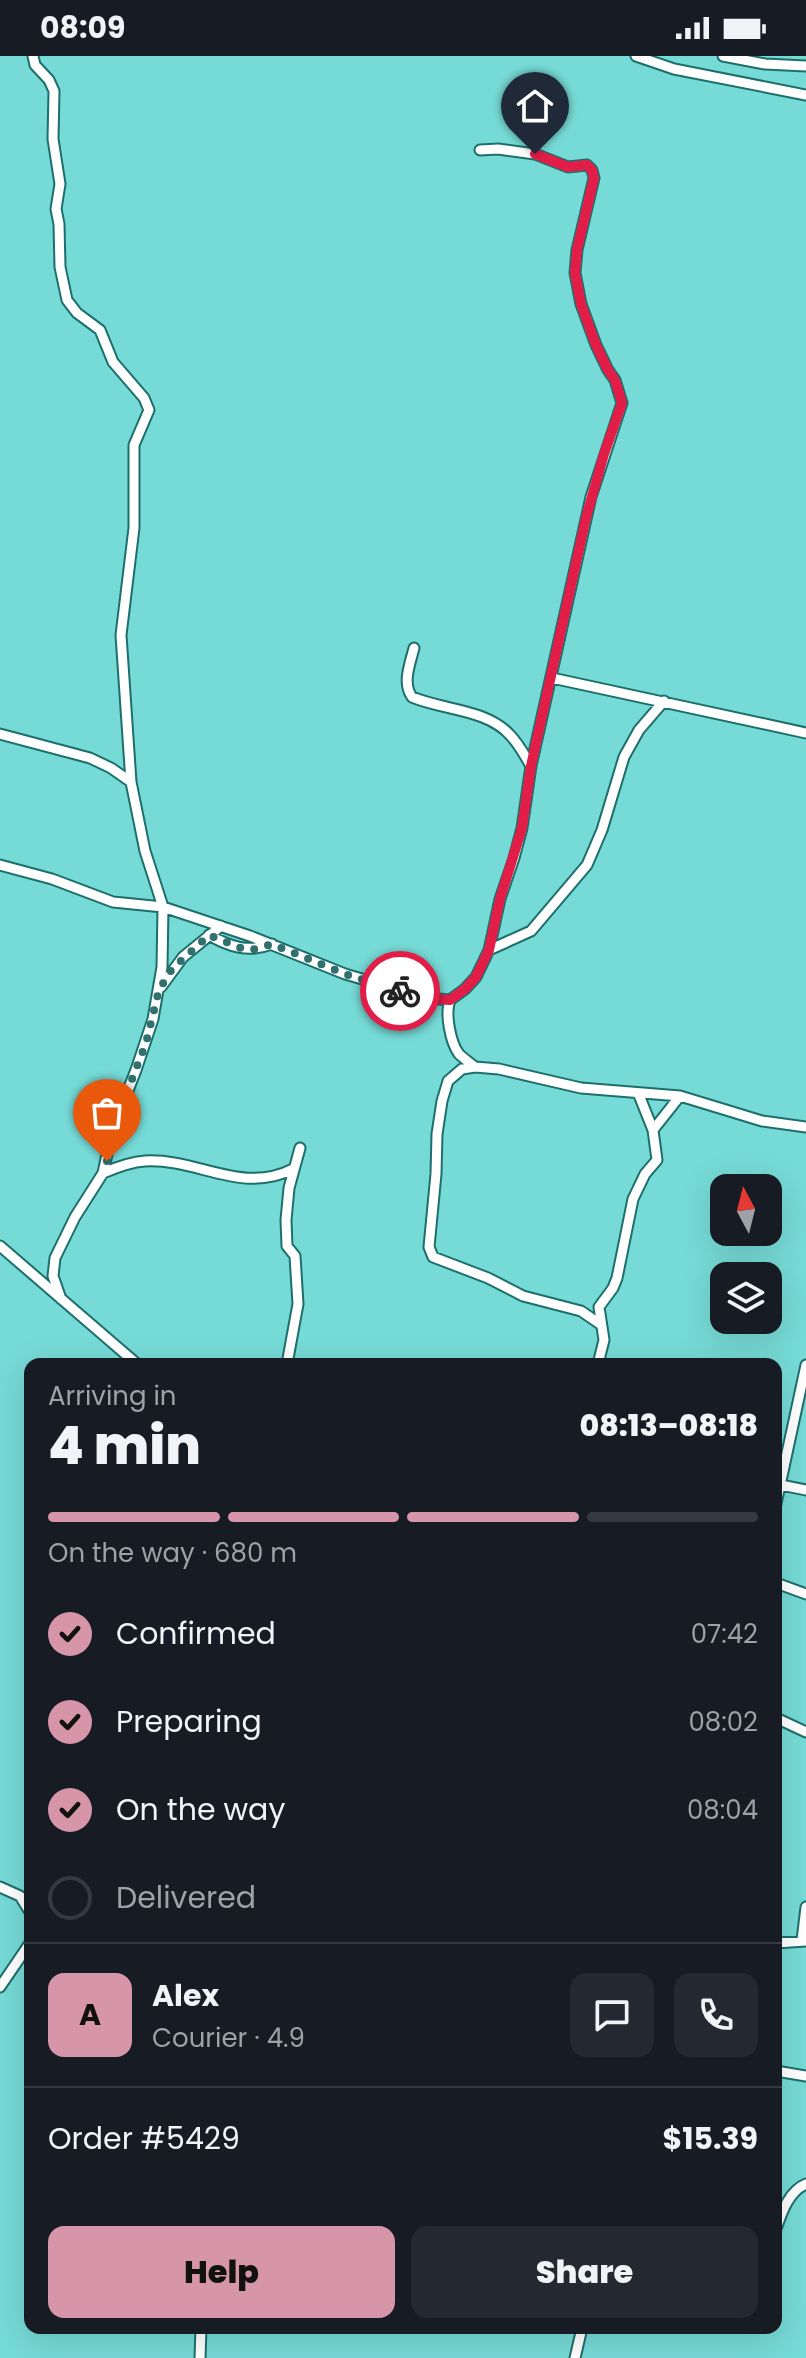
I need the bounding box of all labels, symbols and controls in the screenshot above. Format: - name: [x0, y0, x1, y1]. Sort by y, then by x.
- text: 08:09: [40, 6, 126, 49]
- pin: [501, 72, 569, 154]
- icon: home: [513, 84, 557, 128]
- courier: [360, 951, 440, 1031]
- icon: bike: [378, 969, 422, 1013]
- pin: [73, 1079, 141, 1161]
- icon: bag: [85, 1091, 129, 1135]
- north arrow: [710, 1174, 782, 1246]
- map controls: [710, 1174, 782, 1334]
- button: layers: [710, 1262, 782, 1334]
- text: Arriving in: [48, 1378, 177, 1414]
- text: 08:13–08:18: [580, 1404, 758, 1447]
- text: 4 min: [48, 1409, 201, 1482]
- text: On the way · 680 m: [48, 1535, 297, 1571]
- icon: check: [48, 1612, 92, 1656]
- text: Confirmed: [116, 1612, 276, 1655]
- text: 07:42: [691, 1616, 758, 1652]
- icon: check: [48, 1700, 92, 1744]
- text: Preparing: [116, 1700, 262, 1743]
- text: 08:02: [688, 1704, 758, 1740]
- icon: check: [48, 1788, 92, 1832]
- text: On the way: [116, 1788, 285, 1831]
- text: 08:04: [687, 1792, 758, 1828]
- text: Delivered: [116, 1876, 256, 1919]
- button: chat: [570, 1973, 654, 2057]
- button: phone: [674, 1973, 758, 2057]
- text: Alex: [152, 1974, 219, 2017]
- text: A: [79, 1993, 101, 2036]
- text: Courier · 4.9: [152, 2020, 305, 2056]
- text: Order #5429: [48, 2117, 240, 2160]
- text: $15.39: [662, 2117, 758, 2160]
- button: Help: [48, 2226, 395, 2318]
- button: Share: [411, 2226, 758, 2318]

